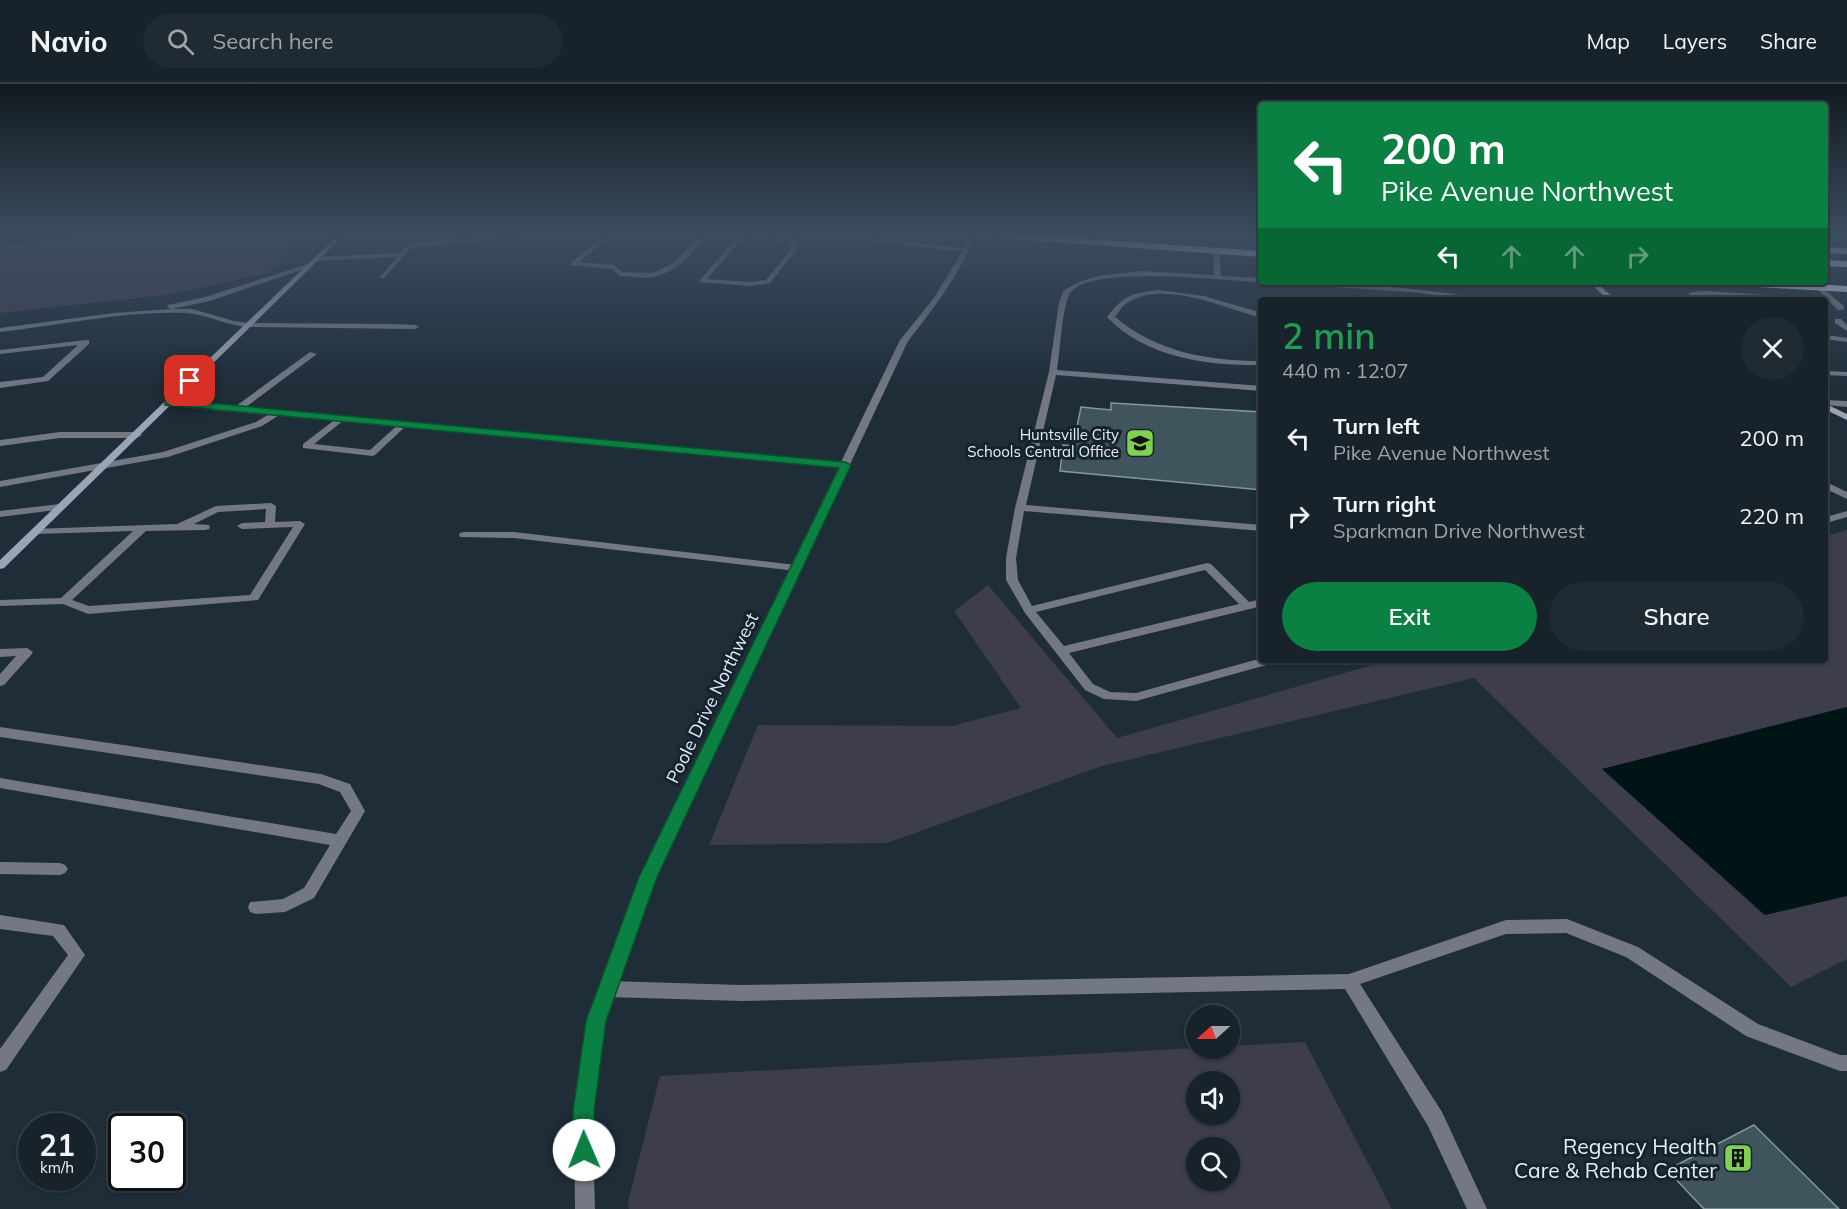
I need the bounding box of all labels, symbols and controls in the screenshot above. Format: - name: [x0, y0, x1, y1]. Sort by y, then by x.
- search box: [143, 14, 563, 68]
- text: Navio: [30, 24, 107, 59]
- icon: search: [164, 25, 197, 58]
- text: Search here: [212, 27, 333, 55]
- text: Map: [1587, 28, 1630, 54]
- text: Layers: [1663, 28, 1727, 54]
- text: Share: [1760, 28, 1817, 54]
- text: 200 m: [1381, 122, 1506, 175]
- icon: left: [1282, 126, 1360, 204]
- text: Pike Avenue Northwest: [1381, 174, 1673, 208]
- icon: left: [1432, 240, 1465, 273]
- icon: ahead: [1495, 240, 1528, 273]
- icon: ahead: [1558, 240, 1591, 273]
- icon: right: [1621, 240, 1654, 273]
- text: 2 min: [1282, 313, 1376, 358]
- button: close: [1741, 317, 1804, 380]
- pin: [164, 355, 215, 406]
- text: 440 m · 12:07: [1282, 358, 1408, 383]
- icon: arrive: [173, 364, 206, 397]
- text: Turn left: [1333, 412, 1420, 440]
- icon: left: [1282, 422, 1315, 455]
- text: 200 m: [1739, 424, 1804, 452]
- place label: Huntsville City Schools Central Office: [967, 425, 1119, 461]
- school or university icon: Huntsville City Schools Central Office: [1124, 427, 1156, 459]
- text: Pike Avenue Northwest: [1333, 440, 1550, 465]
- text: Turn right: [1333, 490, 1436, 518]
- icon: right: [1282, 500, 1315, 533]
- text: 220 m: [1739, 502, 1804, 530]
- text: Sparkman Drive Northwest: [1333, 518, 1585, 543]
- button: Exit: [1282, 582, 1537, 651]
- button: Share: [1549, 582, 1804, 651]
- street label: Poole Drive Northwest: [661, 609, 763, 787]
- north arrow: [1186, 1005, 1240, 1059]
- map controls: [1186, 1005, 1240, 1191]
- button: sound: [1186, 1071, 1240, 1125]
- speed limit sign: 30: [108, 1113, 186, 1191]
- position arrow: [552, 1118, 616, 1182]
- text: 21: [39, 1126, 75, 1164]
- place label: Regency Health Care & Rehab Center: [1514, 1133, 1717, 1183]
- button: search: [1186, 1137, 1240, 1191]
- building icon: Regency Health Care & Rehab Center: [1722, 1142, 1754, 1174]
- text: km/h: [40, 1158, 74, 1177]

